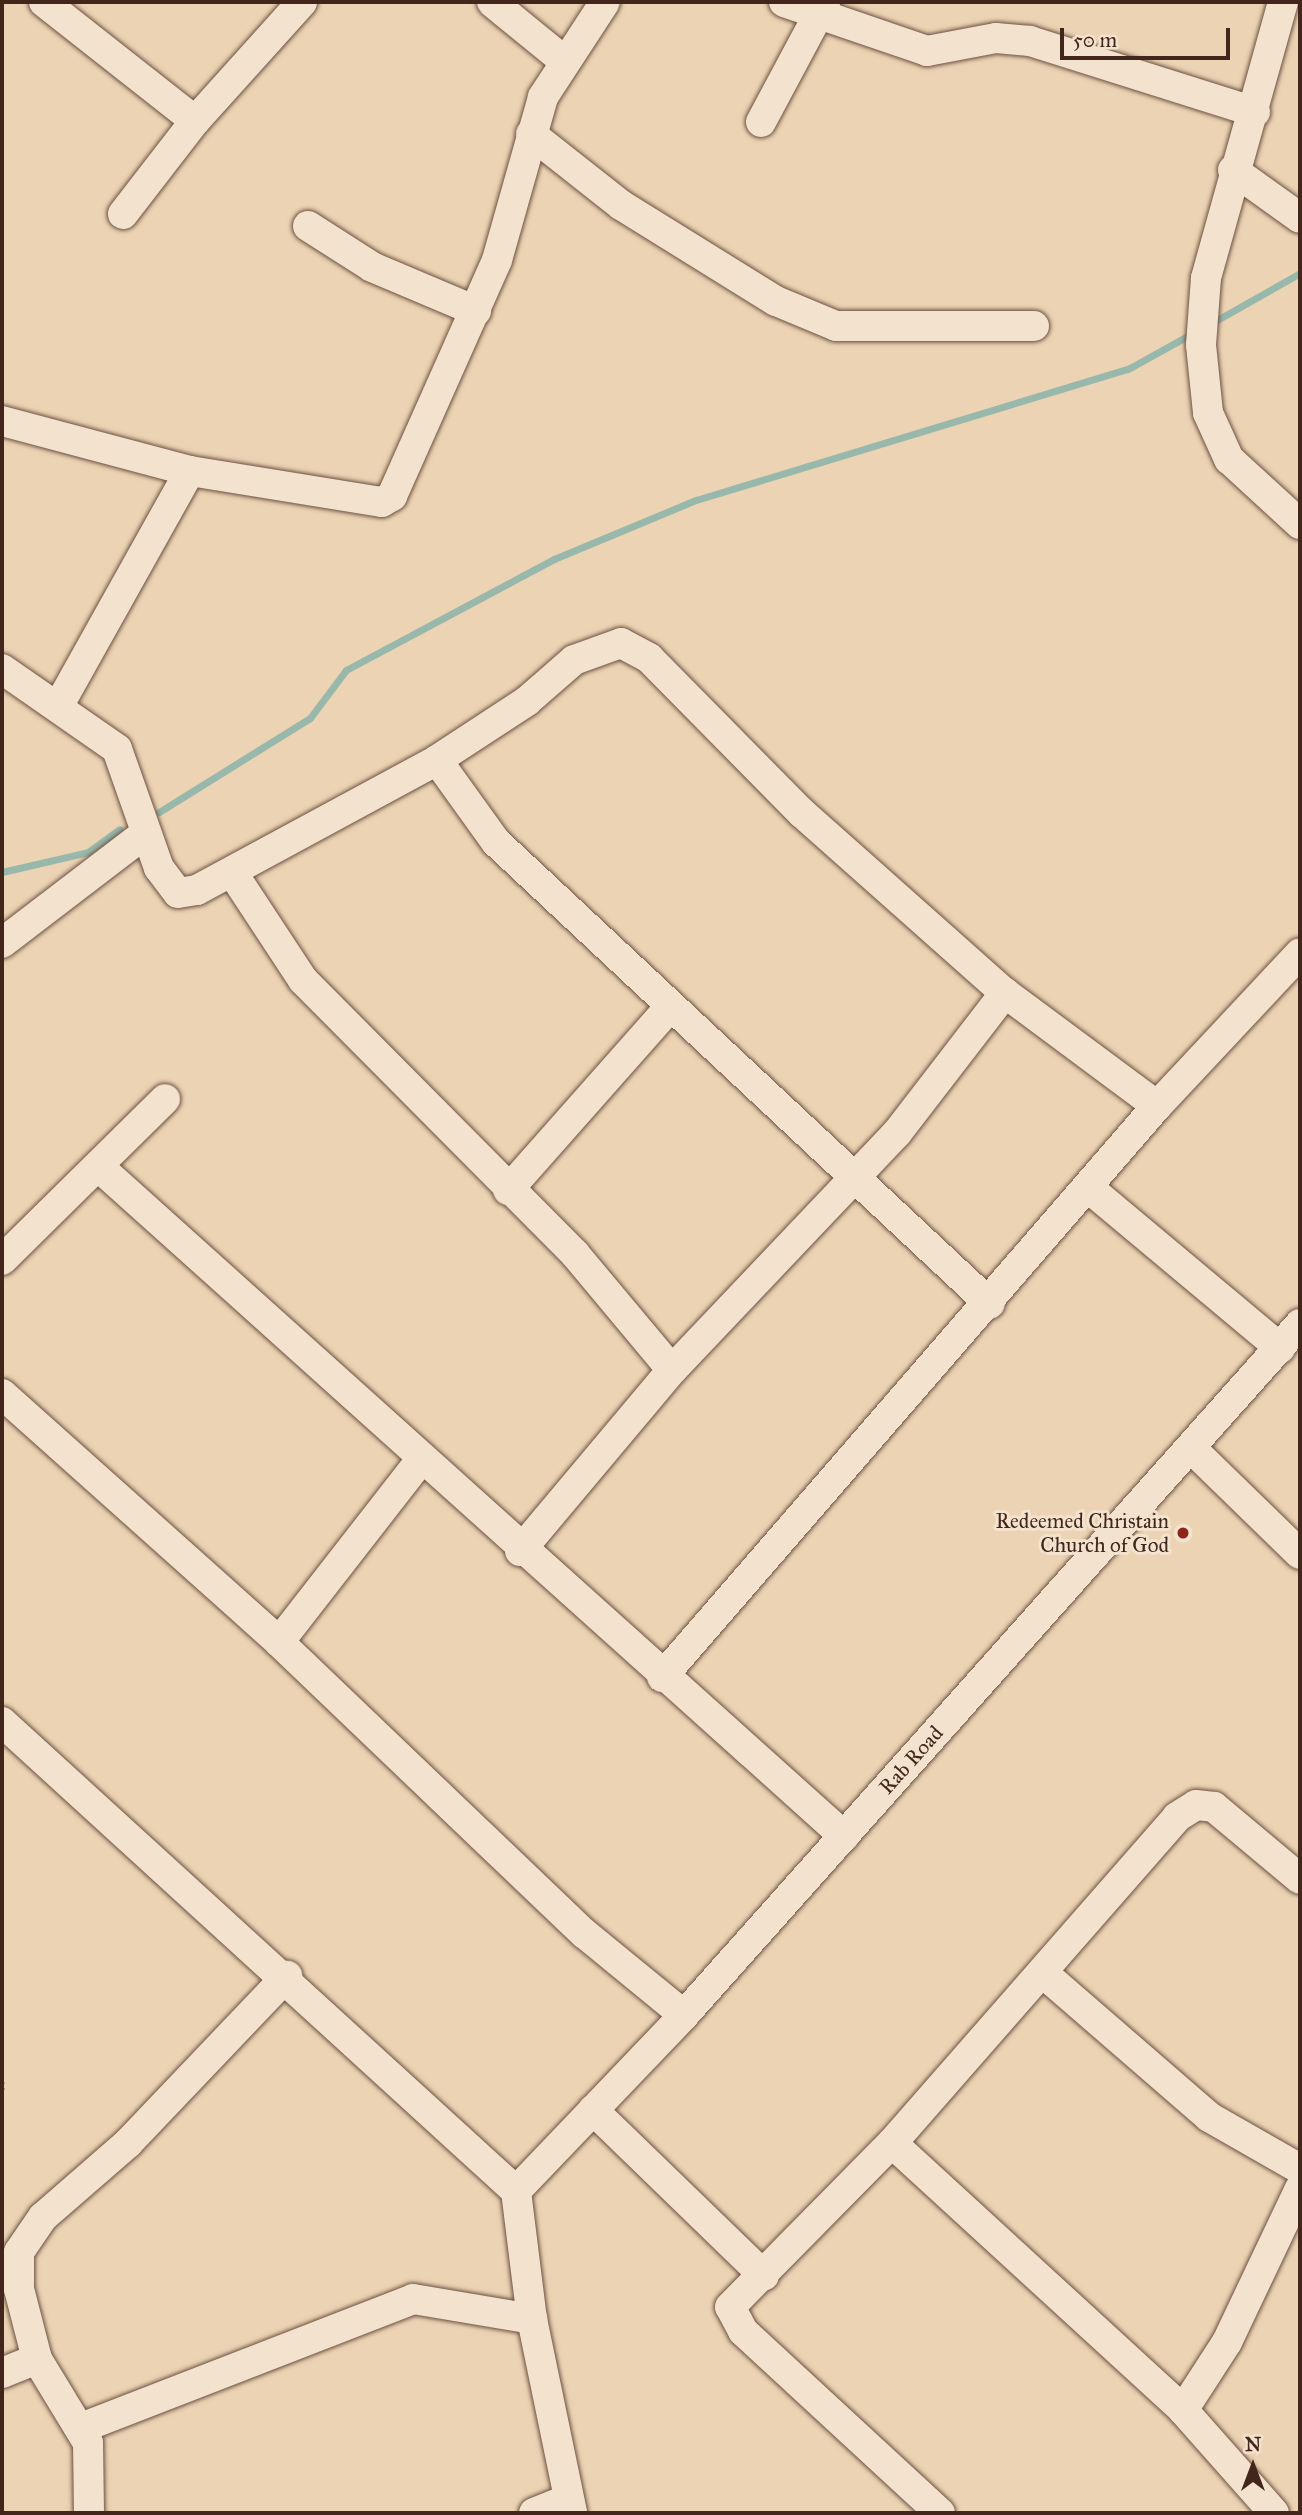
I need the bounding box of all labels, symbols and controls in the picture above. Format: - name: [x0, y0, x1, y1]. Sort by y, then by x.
- scale bar: [1064, 14, 1234, 58]
- text: 50 m: [1073, 27, 1117, 53]
- place label: Redeemed Christain Church of God: [995, 1508, 1169, 1558]
- marker: Redeemed Christain Church of God: [1175, 1525, 1191, 1541]
- street label: Rab Road: [874, 1721, 948, 1799]
- north arrow: [1218, 2431, 1288, 2501]
- text: N: [1245, 2433, 1261, 2456]

